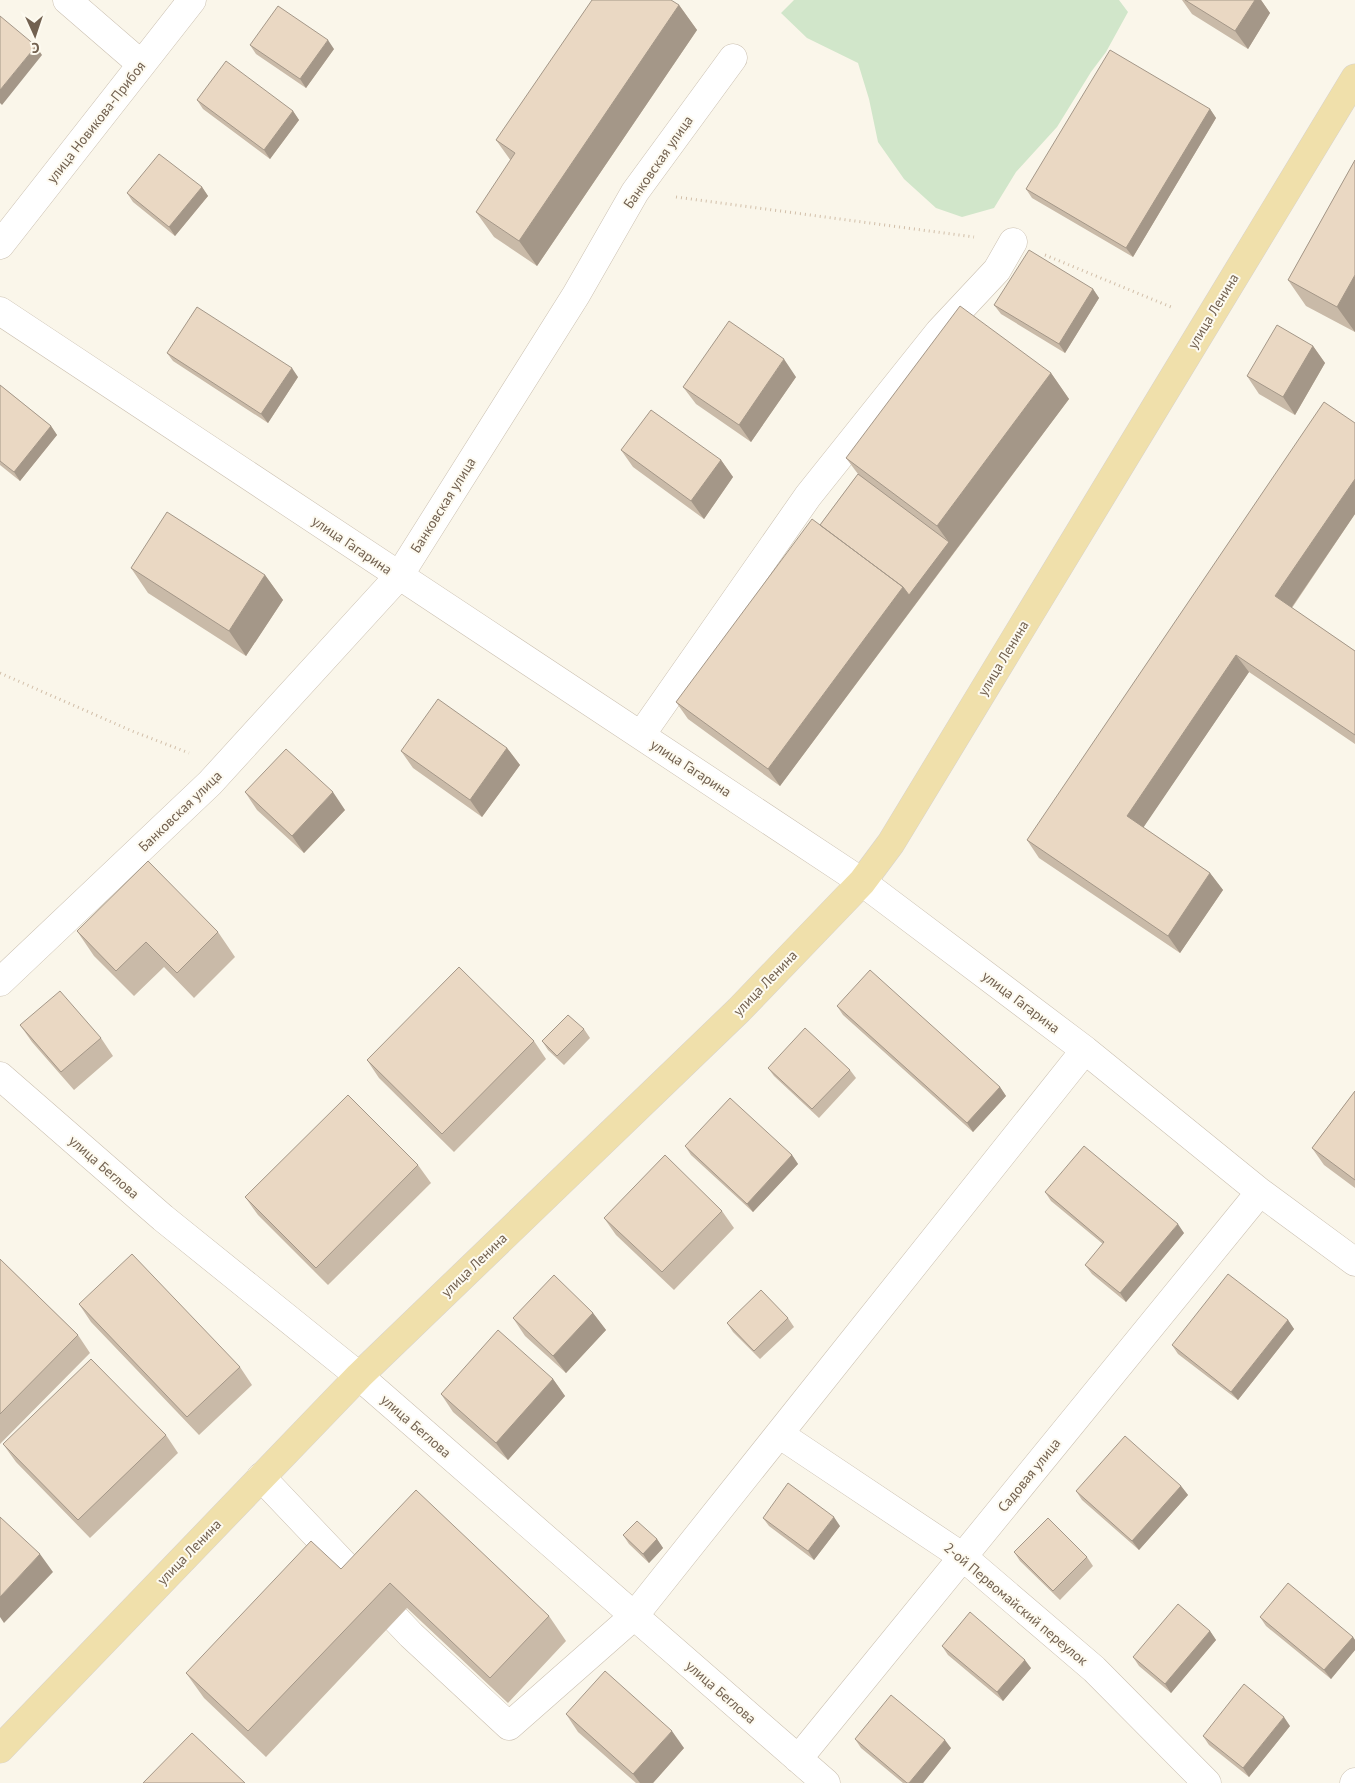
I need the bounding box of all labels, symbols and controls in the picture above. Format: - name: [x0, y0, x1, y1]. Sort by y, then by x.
- north arrow: [10, 10, 60, 60]
- text: С: [31, 39, 40, 57]
- street label: улица Новикова-Прибоя: [43, 57, 149, 187]
- street label: Банковская улица: [619, 112, 697, 212]
- street label: улица Ленина: [1183, 270, 1243, 352]
- street label: Банковская улица: [406, 454, 480, 556]
- street label: улица Гагарина: [309, 512, 396, 578]
- street label: улица Ленина: [973, 617, 1033, 699]
- street label: улица Гагарина: [647, 735, 735, 801]
- street label: Банковская улица: [134, 767, 226, 855]
- street label: улица Ленина: [729, 946, 801, 1020]
- street label: улица Гагарина: [979, 967, 1064, 1037]
- street label: улица Беглова: [65, 1131, 143, 1203]
- street label: улица Ленина: [437, 1229, 511, 1301]
- street label: улица Беглова: [377, 1390, 455, 1462]
- street label: Садовая улица: [994, 1434, 1064, 1516]
- street label: улица Ленина: [153, 1515, 225, 1589]
- street label: 2-ой Первомайский переулок: [940, 1539, 1092, 1670]
- street label: улица Беглова: [682, 1656, 760, 1728]

